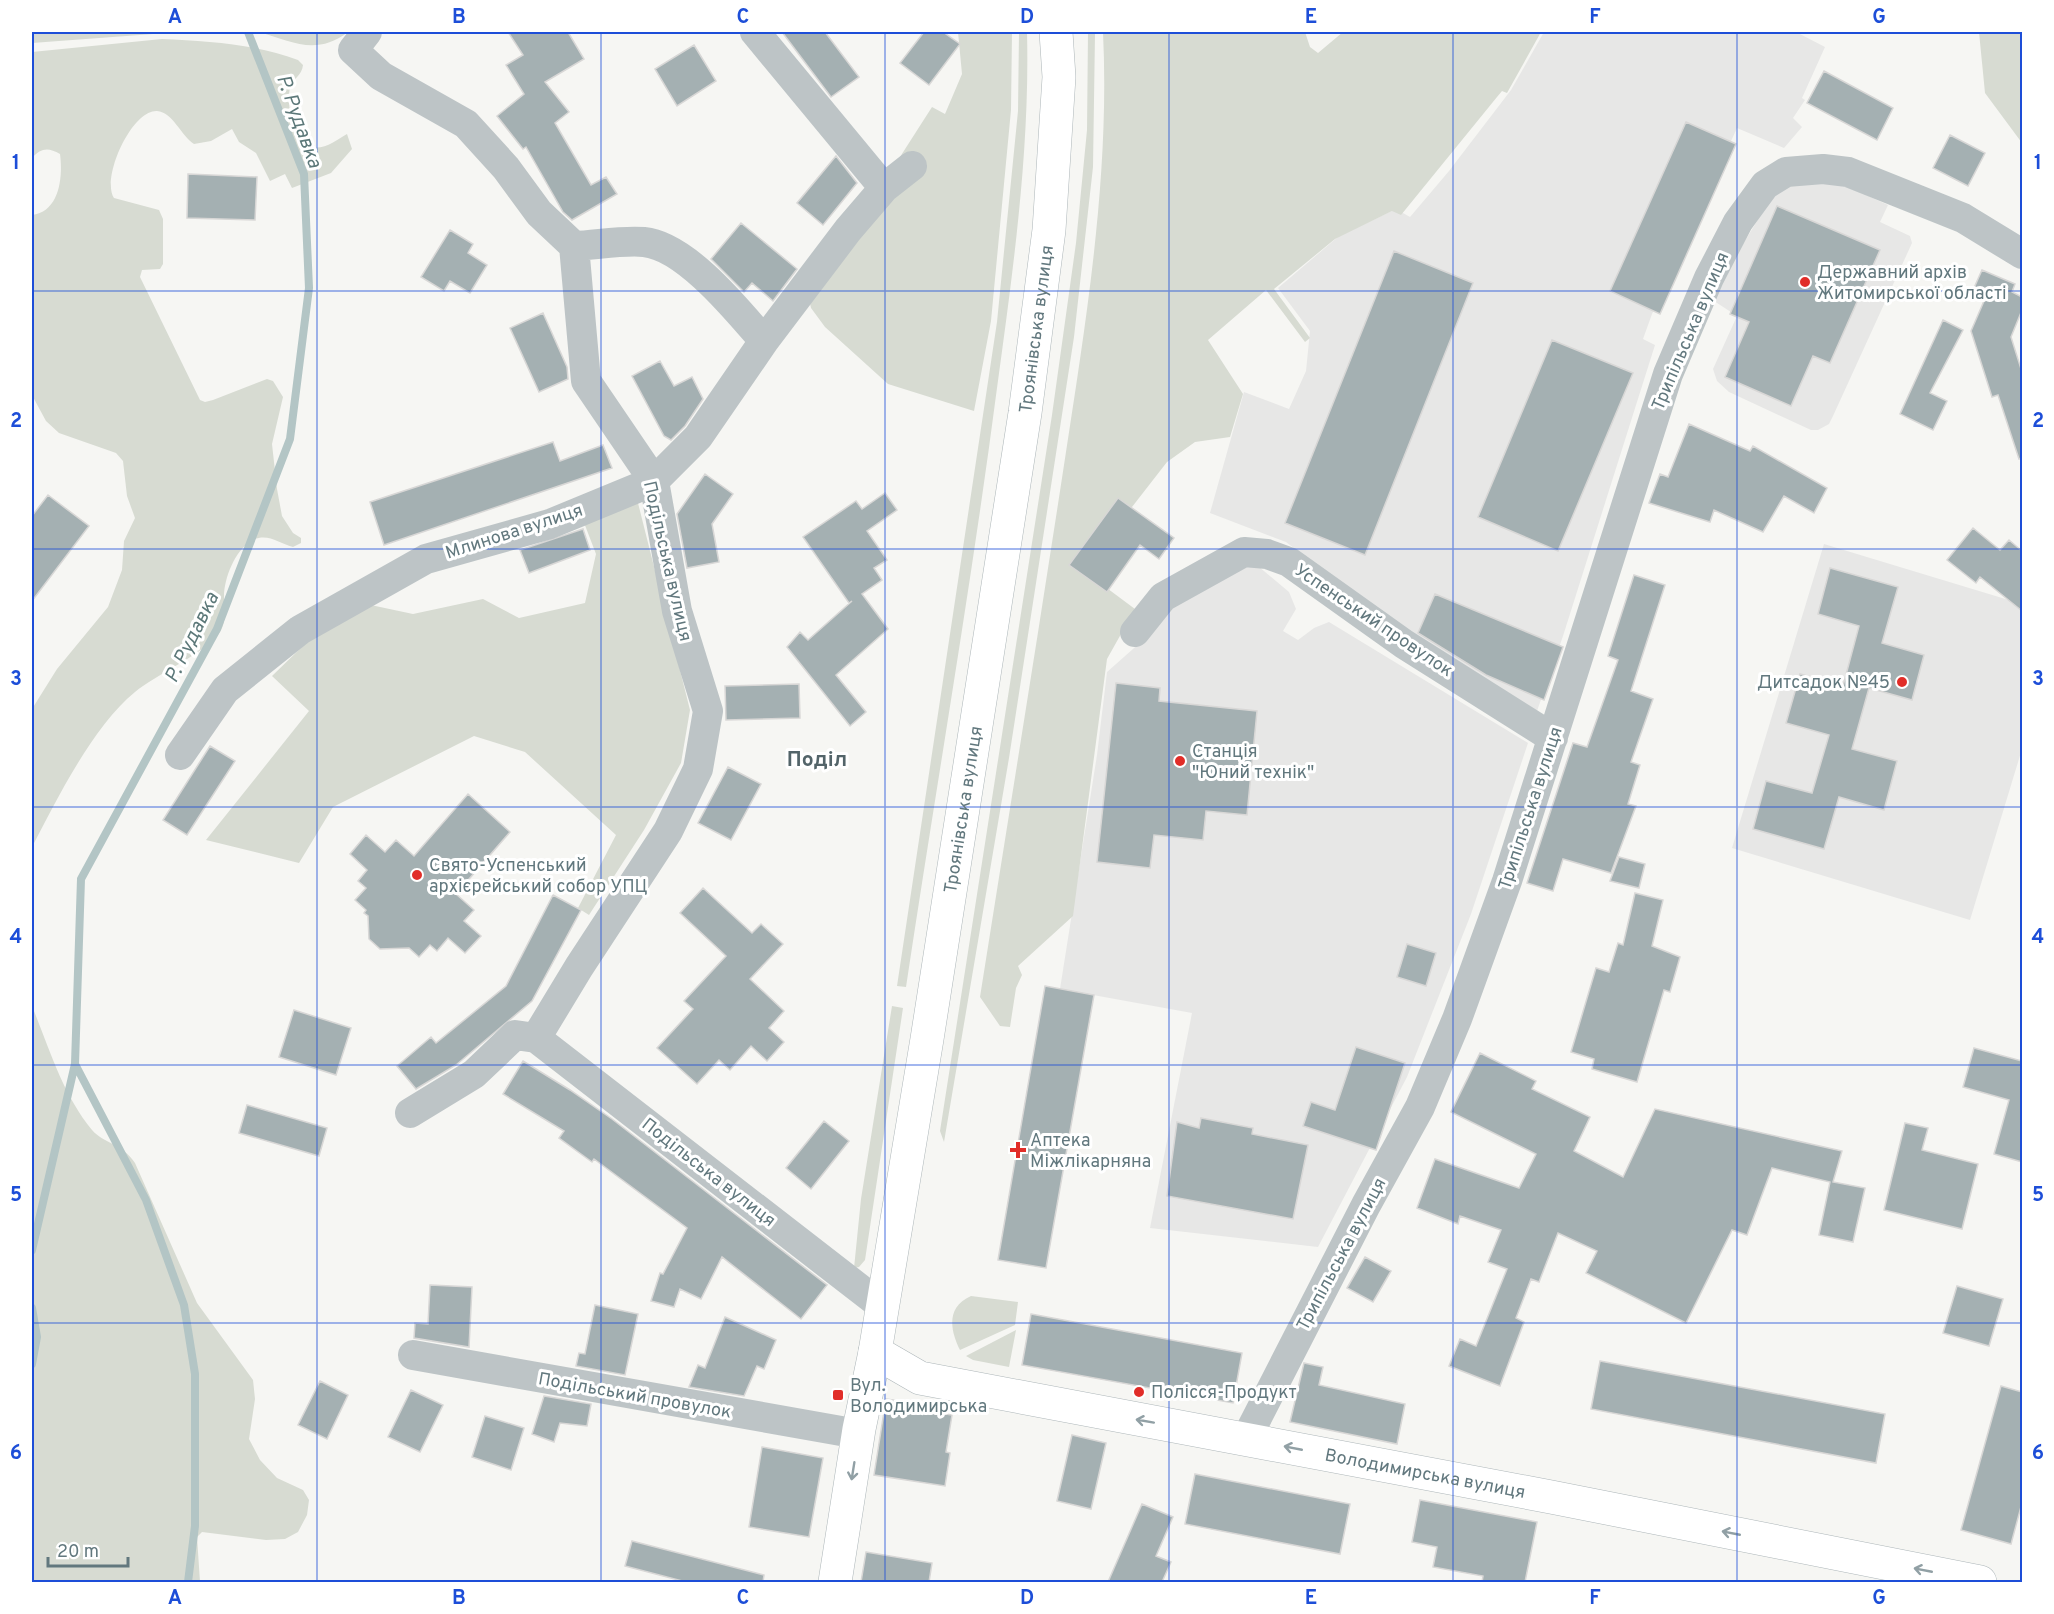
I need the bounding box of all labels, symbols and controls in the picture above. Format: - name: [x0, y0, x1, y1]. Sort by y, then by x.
- text: A: [168, 5, 182, 31]
- text: B: [452, 5, 466, 31]
- text: C: [737, 5, 749, 31]
- text: D: [1020, 5, 1034, 31]
- text: E: [1305, 5, 1317, 31]
- text: F: [1589, 5, 1601, 31]
- text: G: [1872, 5, 1886, 31]
- water label: Р. Рудавка: [269, 71, 327, 173]
- text: 1: [12, 151, 20, 177]
- text: 1: [2034, 151, 2042, 177]
- street label: Троянівська вулиця: [1015, 244, 1060, 415]
- street label: Трипільська вулиця: [1648, 249, 1735, 414]
- place label: Державний архів Житомирської області: [1817, 262, 2007, 306]
- marker: Державний архів Житомирської області: [1798, 275, 1812, 289]
- text: 2: [10, 409, 22, 435]
- text: 2: [2032, 409, 2044, 435]
- street label: Подільська вулиця: [637, 479, 696, 644]
- street label: Млинова вулиця: [443, 499, 586, 565]
- street label: Успенський провулок: [1289, 560, 1457, 683]
- water label: Р. Рудавка: [160, 588, 226, 687]
- text: 3: [10, 667, 22, 693]
- text: 3: [2032, 667, 2044, 693]
- place label: Дитсадок №45: [1757, 672, 1890, 695]
- marker: Дитсадок №45: [1895, 675, 1909, 689]
- street label: Троянівська вулиця: [940, 724, 989, 895]
- street label: Трипільська вулиця: [1494, 724, 1569, 893]
- place label: Станція "Юний технік": [1192, 741, 1314, 785]
- district label: Поділ: [787, 747, 847, 774]
- marker: Станція "Юний технік": [1173, 754, 1187, 768]
- place label: Свято-Успенський архієрейський собор УПЦ: [429, 855, 648, 899]
- marker: Свято-Успенський архієрейський собор УПЦ: [410, 868, 424, 882]
- text: 4: [10, 925, 22, 951]
- text: 4: [2032, 925, 2044, 951]
- street label: Подільська вулиця: [636, 1114, 780, 1233]
- place label: Аптека Міжлікарняна: [1030, 1130, 1151, 1174]
- marker: Аптека Міжлікарняна: [1011, 1143, 1025, 1157]
- street label: Трипільська вулиця: [1292, 1174, 1392, 1335]
- text: 5: [10, 1183, 22, 1209]
- text: 5: [2032, 1183, 2044, 1209]
- street label: Подільський провулок: [536, 1368, 733, 1425]
- place label: Вул. Володимирська: [850, 1375, 987, 1419]
- place label: Полісся-Продукт: [1151, 1382, 1297, 1405]
- marker: Полісся-Продукт: [1132, 1385, 1146, 1399]
- marker: Вул. Володимирська: [831, 1388, 845, 1402]
- one-way arrow: [1136, 1415, 1156, 1426]
- text: 6: [10, 1441, 22, 1467]
- text: 6: [2032, 1441, 2044, 1467]
- one-way arrow: [1283, 1442, 1303, 1453]
- street label: Володимирська вулиця: [1323, 1445, 1527, 1505]
- one-way arrow: [847, 1461, 858, 1481]
- one-way arrow: [1722, 1527, 1742, 1538]
- scale bar: [48, 1530, 128, 1568]
- text: 20 m: [57, 1541, 99, 1564]
- one-way arrow: [1914, 1564, 1933, 1575]
- text: A: [168, 1586, 182, 1612]
- text: B: [452, 1586, 466, 1612]
- text: C: [737, 1586, 749, 1612]
- text: D: [1020, 1586, 1034, 1612]
- text: E: [1305, 1586, 1317, 1612]
- text: F: [1589, 1586, 1601, 1612]
- text: G: [1872, 1586, 1886, 1612]

